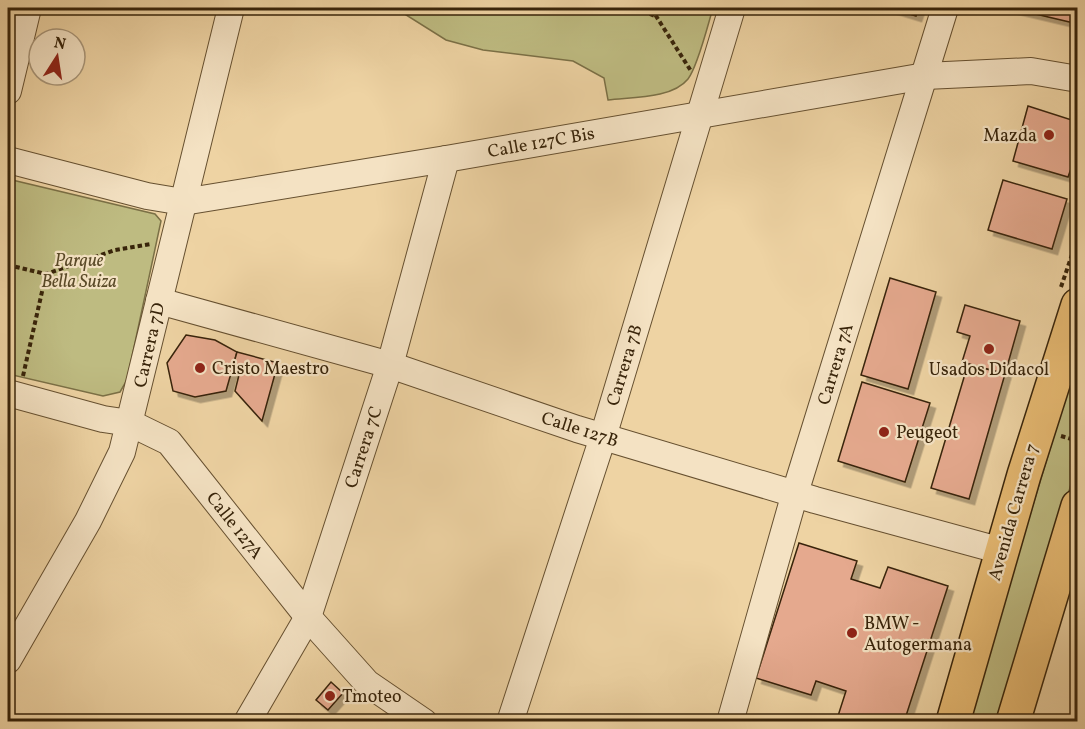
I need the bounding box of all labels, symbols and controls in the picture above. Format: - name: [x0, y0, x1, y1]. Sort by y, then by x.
- north arrow: [27, 27, 87, 87]
- text: N: [52, 32, 68, 56]
- street label: Calle 127C Bis: [486, 122, 597, 165]
- place label: Mazda: [983, 124, 1037, 149]
- marker: Mazda: [1042, 128, 1056, 142]
- park label: Parque Bella Suiza: [41, 249, 117, 295]
- street label: Carrera 7D: [129, 300, 172, 390]
- street label: Carrera 7A: [812, 320, 861, 408]
- street label: Carrera 7B: [601, 321, 650, 409]
- marker: Usados Didacol: [982, 342, 996, 356]
- place label: Cristo Maestro: [212, 357, 329, 382]
- place label: Usados Didacol: [929, 358, 1049, 383]
- marker: Cristo Maestro: [193, 361, 207, 375]
- street label: Carrera 7C: [339, 403, 389, 492]
- street label: Calle 127B: [538, 406, 621, 455]
- place label: Peugeot: [896, 421, 958, 446]
- marker: Peugeot: [877, 425, 891, 439]
- street label: Avenida Carrera 7: [983, 441, 1046, 584]
- street label: Calle 127A: [200, 487, 268, 565]
- place label: BMW - Autogermana: [864, 612, 972, 658]
- marker: BMW - Autogermana: [845, 626, 859, 640]
- place label: Tmoteo: [342, 685, 402, 710]
- marker: Tmoteo: [323, 689, 337, 703]

